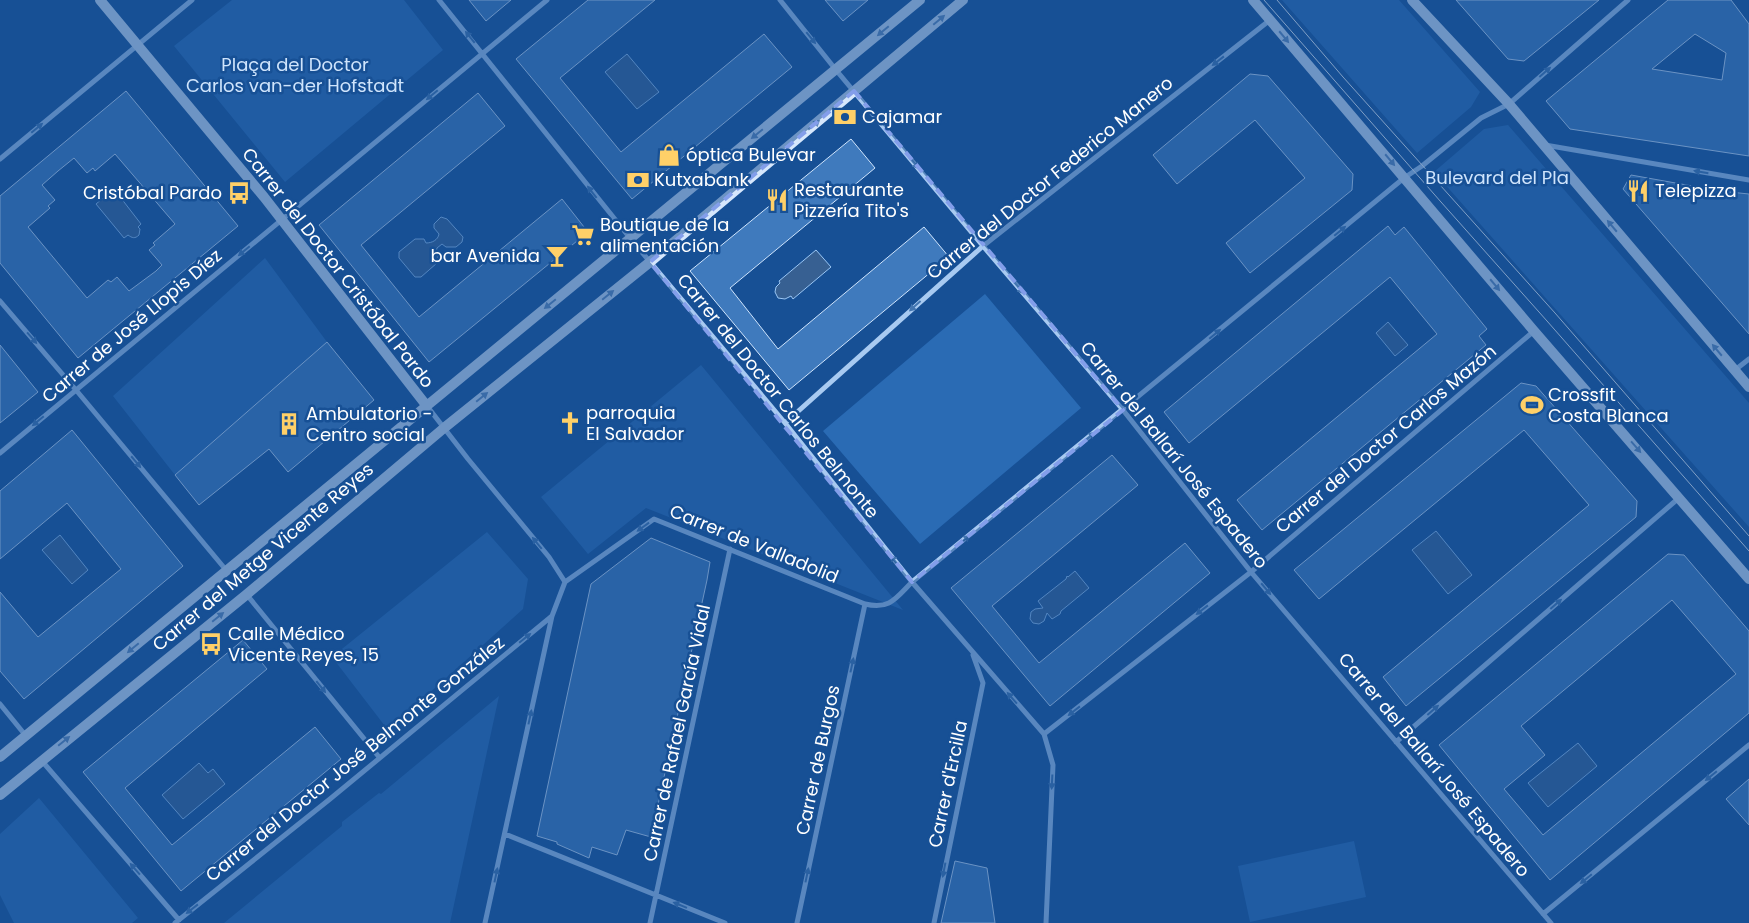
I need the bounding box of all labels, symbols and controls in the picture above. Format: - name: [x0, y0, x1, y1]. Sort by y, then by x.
- one-way arrow: [932, 15, 945, 26]
- one-way arrow: [877, 26, 890, 37]
- one-way arrow: [1279, 30, 1290, 43]
- one-way arrow: [464, 31, 475, 44]
- one-way arrow: [805, 31, 816, 44]
- park label: Plaça del Doctor Carlos van-der Hofstadt: [186, 52, 404, 98]
- one-way arrow: [1211, 56, 1225, 66]
- one-way arrow: [1539, 66, 1551, 78]
- street label: Carrer del Doctor Federico Manero: [921, 70, 1178, 285]
- one-way arrow: [425, 90, 438, 101]
- bank icon: Cajamar: [832, 104, 858, 130]
- place label: Cajamar: [862, 104, 942, 129]
- one-way arrow: [808, 119, 821, 130]
- one-way arrow: [31, 122, 43, 134]
- one-way arrow: [751, 129, 764, 140]
- street label: Carrer del Doctor Cristóbal Pardo: [237, 142, 440, 393]
- shop icon: óptica Bulevar: [656, 142, 682, 168]
- place label: óptica Bulevar: [686, 142, 816, 167]
- one-way arrow: [1384, 154, 1396, 166]
- one-way arrow: [909, 157, 920, 170]
- park label: Bulevard del Pla: [1425, 165, 1569, 190]
- bank icon: Kutxabank: [625, 167, 651, 193]
- place label: Kutxabank: [654, 167, 749, 192]
- one-way arrow: [1693, 167, 1709, 175]
- place label: Restaurante Pizzería Tito's: [794, 177, 909, 223]
- restaurant icon: Telepizza: [1625, 178, 1651, 204]
- place label: Telepizza: [1655, 178, 1737, 203]
- place label: Cristóbal Pardo: [83, 180, 222, 205]
- bus stop icon: Cristóbal Pardo: [226, 180, 252, 206]
- one-way arrow: [587, 185, 598, 198]
- restaurant icon: Restaurante Pizzería Tito's: [764, 187, 790, 213]
- place label: Boutique de la alimentación: [600, 212, 729, 258]
- one-way arrow: [1607, 220, 1618, 233]
- supermarket icon: Boutique de la alimentación: [570, 222, 596, 248]
- one-way arrow: [1333, 225, 1346, 236]
- street label: Carrer de José Llopis Díez: [36, 243, 227, 408]
- place label: bar Avenida: [430, 243, 540, 268]
- bar icon: bar Avenida: [544, 243, 570, 269]
- one-way arrow: [238, 245, 251, 256]
- street label: Carrer del Doctor Carlos Belmonte: [672, 268, 885, 523]
- one-way arrow: [1489, 278, 1501, 290]
- one-way arrow: [1013, 281, 1024, 294]
- one-way arrow: [602, 290, 615, 301]
- one-way arrow: [544, 298, 557, 309]
- one-way arrow: [909, 301, 922, 312]
- one-way arrow: [1209, 329, 1221, 340]
- one-way arrow: [26, 331, 37, 344]
- street label: Carrer del Ballarí José Espadero: [1075, 336, 1274, 574]
- street label: Carrer del Doctor Carlos Mazón: [1270, 339, 1501, 539]
- one-way arrow: [1712, 344, 1723, 357]
- place label: Crossfit Costa Blanca: [1548, 382, 1669, 428]
- one-way arrow: [475, 392, 488, 403]
- sports icon: Crossfit Costa Blanca: [1519, 392, 1545, 418]
- place label: parroquia El Salvador: [586, 400, 685, 446]
- place label: Ambulatorio - Centro social: [306, 401, 432, 447]
- church icon: parroquia El Salvador: [557, 410, 583, 436]
- building icon: Ambulatorio - Centro social: [276, 411, 302, 437]
- one-way arrow: [32, 416, 45, 427]
- one-way arrow: [1083, 432, 1096, 443]
- one-way arrow: [1630, 440, 1641, 453]
- one-way arrow: [131, 455, 142, 468]
- street label: Carrer del Metge Vicente Reyes: [147, 457, 379, 657]
- street label: Carrer de Valladolid: [666, 498, 842, 589]
- one-way arrow: [636, 522, 650, 532]
- one-way arrow: [957, 535, 970, 546]
- one-way arrow: [531, 537, 543, 549]
- one-way arrow: [890, 555, 901, 568]
- one-way arrow: [1260, 583, 1272, 595]
- one-way arrow: [1549, 598, 1562, 609]
- street label: Carrer de Rafael García Vidal: [637, 602, 716, 864]
- one-way arrow: [1195, 605, 1209, 615]
- one-way arrow: [211, 612, 224, 623]
- place label: Calle Médico Vicente Reyes, 15: [228, 621, 379, 667]
- street label: Carrer del Doctor José Belmonte González: [200, 630, 509, 887]
- bus stop icon: Calle Médico Vicente Reyes, 15: [198, 631, 224, 657]
- one-way arrow: [518, 632, 531, 643]
- one-way arrow: [127, 643, 140, 654]
- street label: Carrer del Ballarí José Espadero: [1333, 647, 1536, 882]
- one-way arrow: [848, 657, 856, 673]
- one-way arrow: [316, 680, 327, 693]
- street label: Carrer de Burgos: [789, 683, 846, 837]
- one-way arrow: [1006, 692, 1018, 704]
- one-way arrow: [1426, 704, 1438, 716]
- one-way arrow: [1068, 705, 1081, 716]
- one-way arrow: [526, 709, 534, 724]
- street label: Carrer d'Ercilla: [922, 718, 973, 850]
- one-way arrow: [58, 736, 71, 747]
- one-way arrow: [1706, 770, 1718, 782]
- one-way arrow: [1048, 774, 1056, 790]
- one-way arrow: [130, 863, 141, 876]
- one-way arrow: [940, 863, 948, 879]
- one-way arrow: [804, 867, 812, 883]
- one-way arrow: [492, 868, 500, 883]
- one-way arrow: [1580, 874, 1593, 885]
- one-way arrow: [673, 900, 687, 908]
- one-way arrow: [186, 904, 199, 915]

